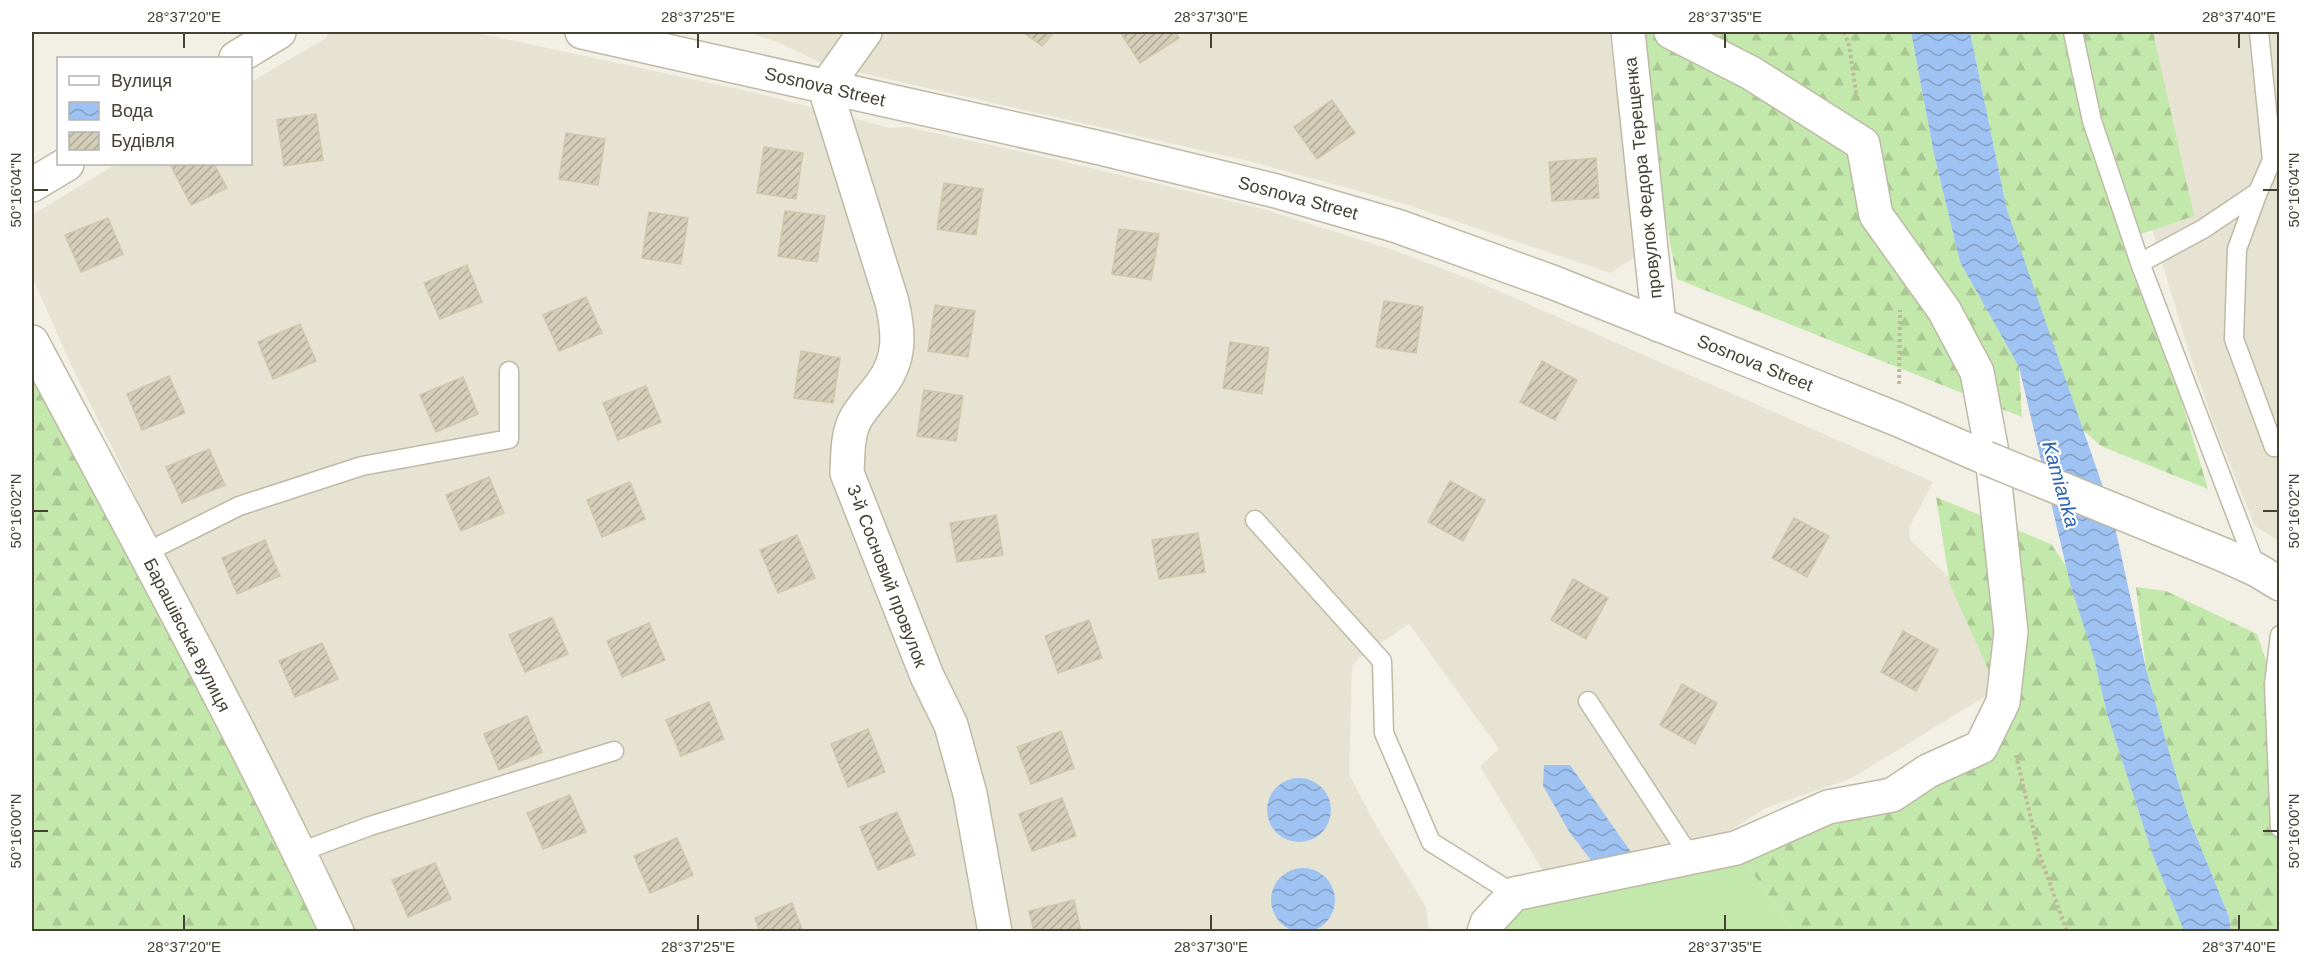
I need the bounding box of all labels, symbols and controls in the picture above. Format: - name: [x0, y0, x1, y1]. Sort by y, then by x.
- text: 28°37'20"E: [147, 8, 221, 25]
- text: 28°37'25"E: [661, 8, 735, 25]
- text: 28°37'30"E: [1174, 8, 1248, 25]
- text: 28°37'35"E: [1688, 8, 1762, 25]
- text: 28°37'40"E: [2202, 8, 2276, 25]
- street label: провулок Федора Терещенка: [1620, 55, 1666, 300]
- legend: [57, 57, 252, 165]
- street label: Sosnova Street: [763, 63, 887, 111]
- text: Вулиця: [111, 71, 172, 91]
- text: Вода: [111, 101, 154, 121]
- text: Будівля: [111, 131, 175, 151]
- text: 50°16'04"N: [7, 152, 24, 228]
- text: 50°16'04"N: [2285, 152, 2302, 228]
- street label: Sosnova Street: [1236, 172, 1360, 224]
- street label: Sosnova Street: [1694, 331, 1816, 395]
- water label: Kamianka: [2038, 438, 2084, 530]
- text: 50°16'02"N: [7, 473, 24, 549]
- text: 50°16'02"N: [2285, 473, 2302, 549]
- street label: 3-й Сосновий провулок: [843, 482, 931, 670]
- street label: Барашівська вулиця: [140, 555, 234, 715]
- text: 50°16'00"N: [7, 793, 24, 869]
- text: 50°16'00"N: [2285, 793, 2302, 869]
- text: 28°37'20"E: [147, 938, 221, 955]
- text: 28°37'25"E: [661, 938, 735, 955]
- text: 28°37'30"E: [1174, 938, 1248, 955]
- text: 28°37'35"E: [1688, 938, 1762, 955]
- text: 28°37'40"E: [2202, 938, 2276, 955]

